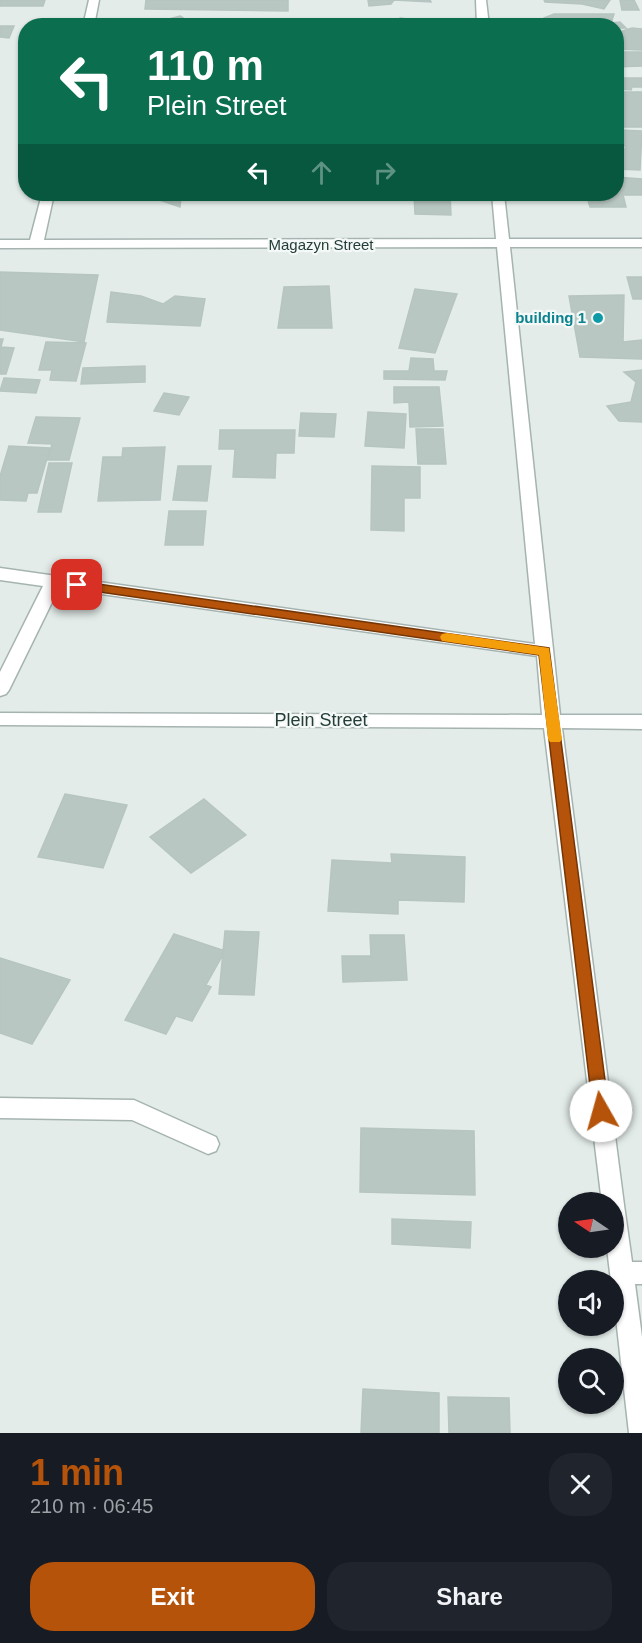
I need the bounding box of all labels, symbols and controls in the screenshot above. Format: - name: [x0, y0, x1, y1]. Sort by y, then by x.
- icon: left: [48, 42, 126, 120]
- text: 110 m: [147, 42, 264, 89]
- text: Plein Street: [147, 91, 287, 121]
- icon: left: [242, 156, 275, 189]
- icon: ahead: [305, 156, 338, 189]
- icon: right: [368, 156, 401, 189]
- street label: Magazyn Street: [268, 236, 374, 253]
- place label: building 1: [515, 309, 586, 326]
- marker: building 1: [591, 311, 605, 325]
- pin: [51, 559, 102, 610]
- icon: arrive: [60, 568, 93, 601]
- street label: Plein Street: [274, 710, 368, 730]
- position arrow: [569, 1079, 633, 1143]
- north arrow: [558, 1192, 624, 1258]
- map controls: [558, 1192, 624, 1414]
- button: sound: [558, 1270, 624, 1336]
- button: search: [558, 1348, 624, 1414]
- text: 1 min: [30, 1452, 124, 1493]
- button: close: [549, 1453, 612, 1516]
- text: 210 m · 06:45: [30, 1495, 153, 1517]
- button: Exit: [30, 1562, 315, 1631]
- button: Share: [327, 1562, 612, 1631]

